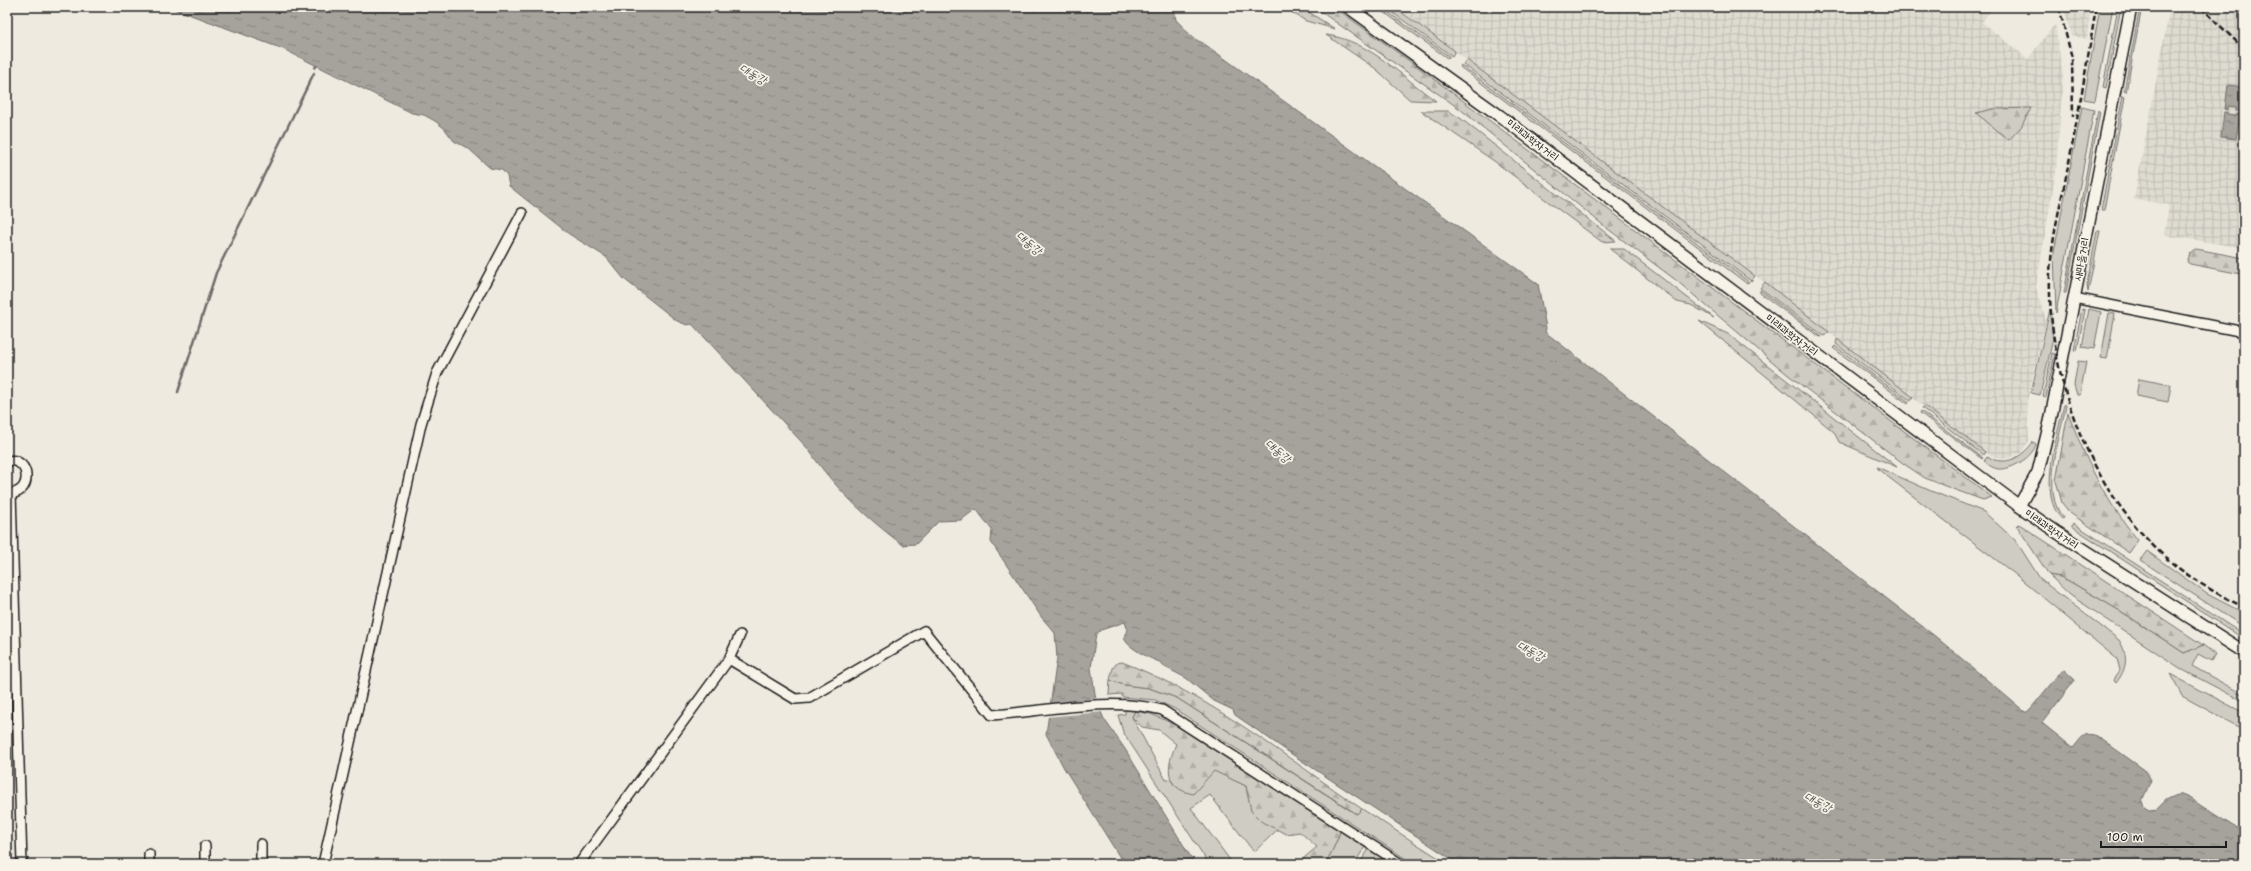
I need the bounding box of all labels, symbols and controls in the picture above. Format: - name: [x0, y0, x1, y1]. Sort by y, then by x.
- water label: 대동강: [736, 60, 771, 89]
- street label: 미래과학자거리: [1503, 116, 1562, 165]
- water label: 대동강: [1013, 228, 1046, 259]
- street label: 새마을거리: [2070, 236, 2093, 282]
- street label: 미래과학자거리: [1762, 311, 1821, 360]
- water label: 대동강: [1262, 436, 1295, 467]
- street label: 미래과학자거리: [2022, 506, 2082, 553]
- water label: 대동강: [1514, 637, 1549, 665]
- water label: 대동강: [1801, 788, 1836, 816]
- scale bar: [2101, 823, 2226, 849]
- text: 100 m: [2107, 829, 2143, 845]

